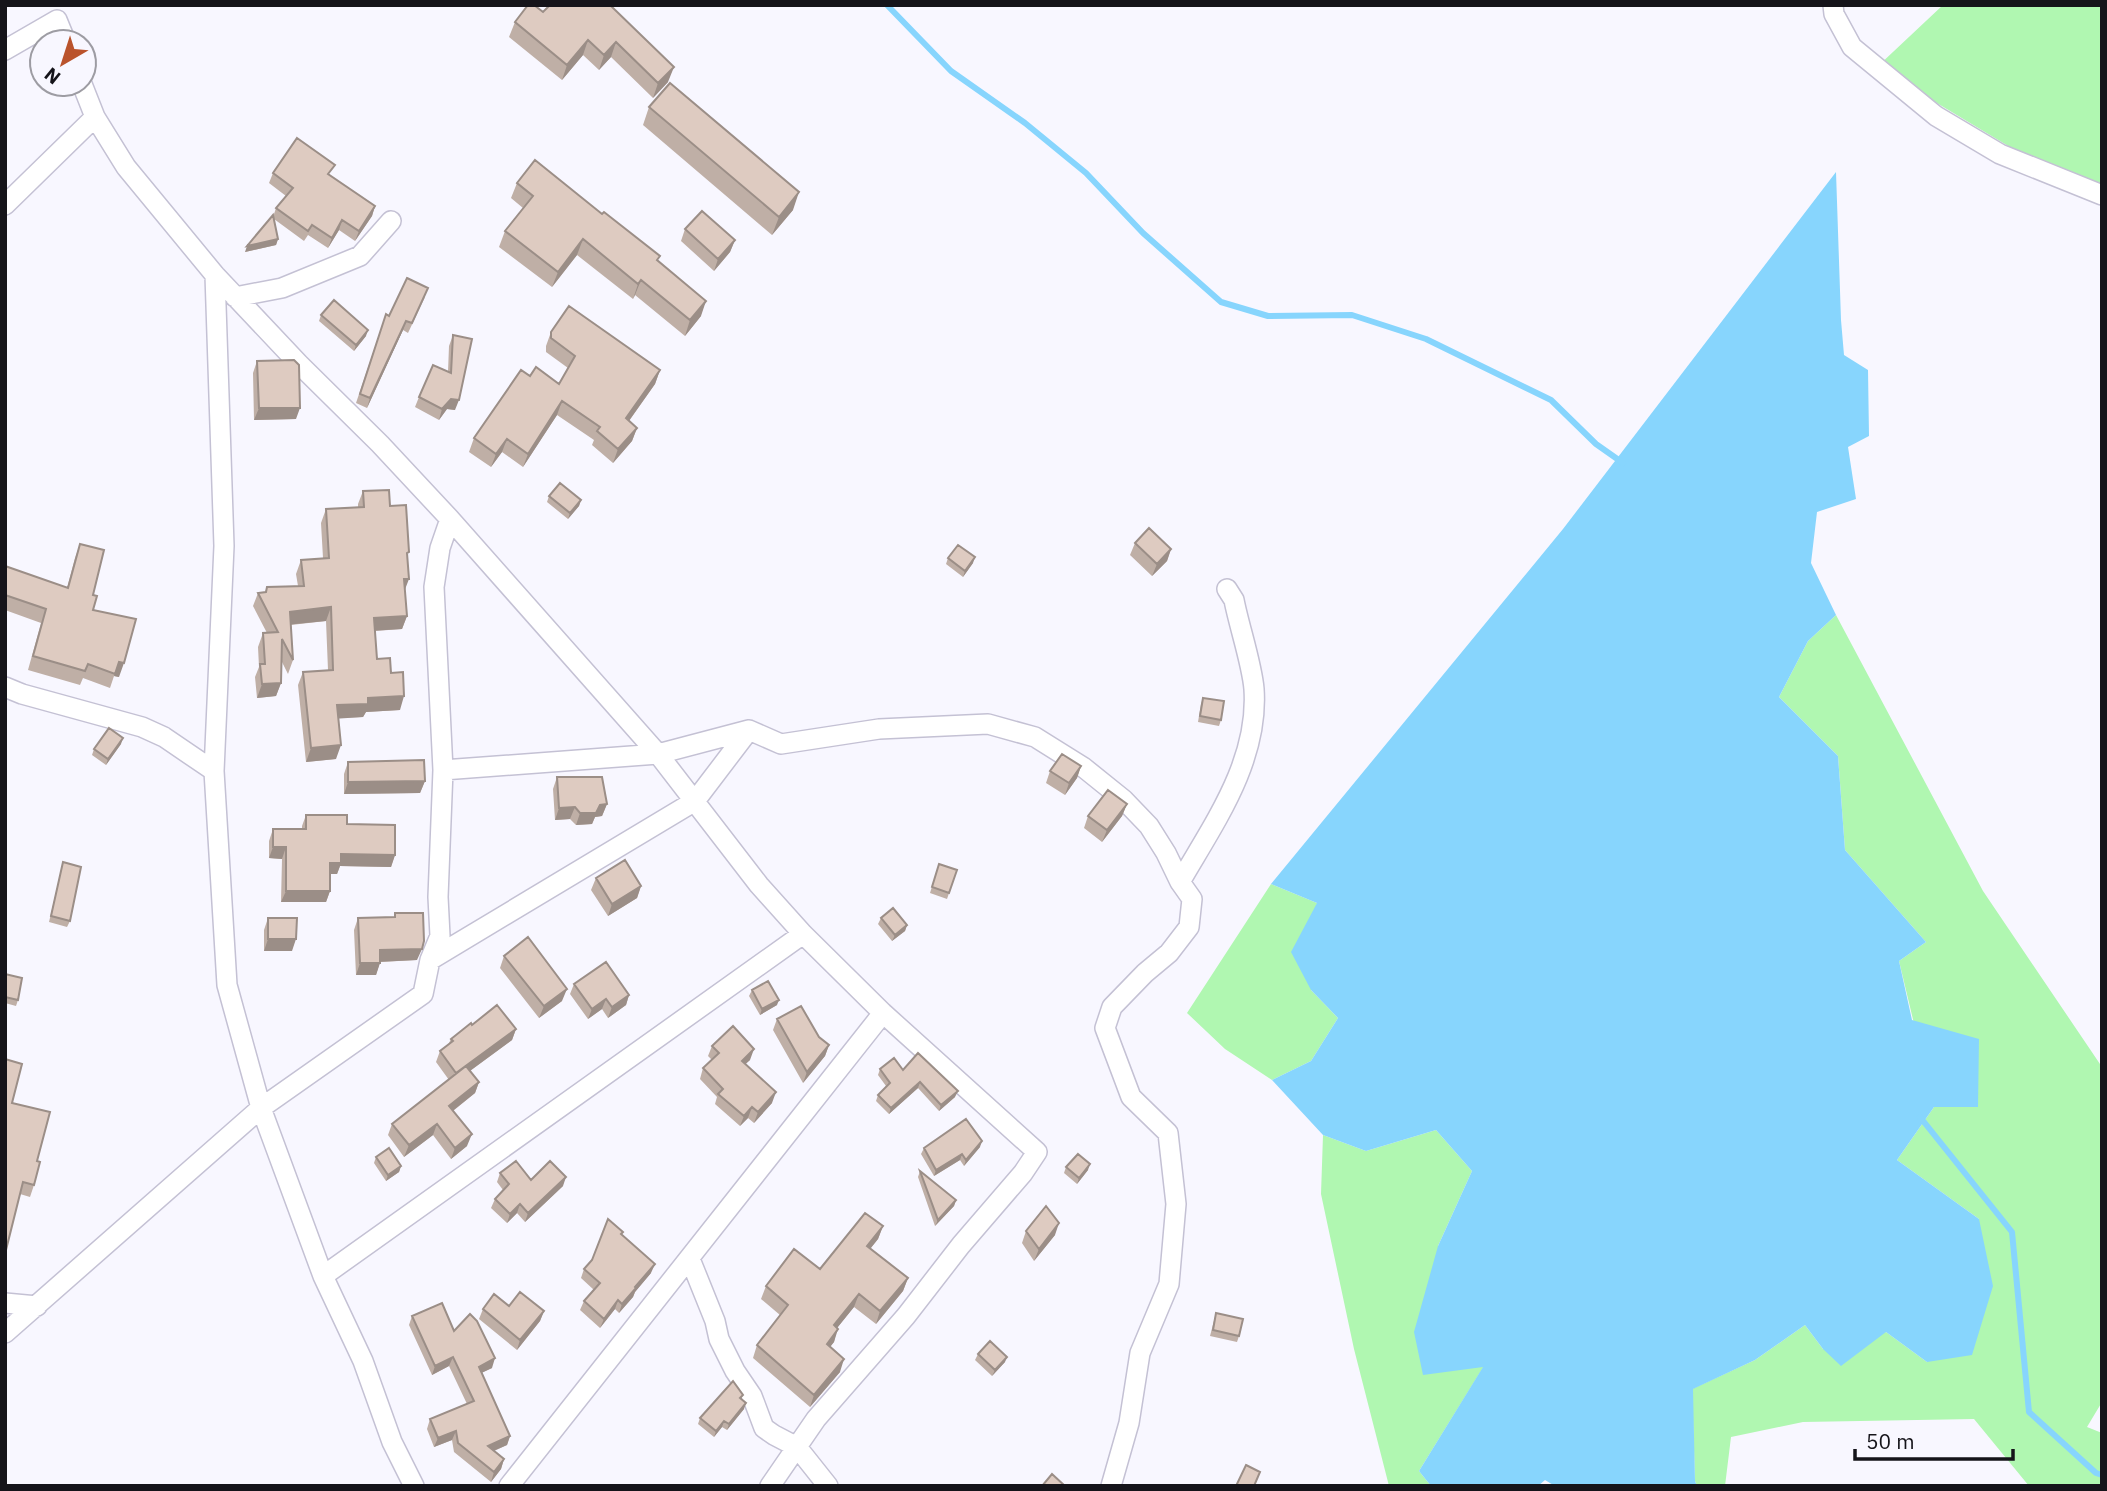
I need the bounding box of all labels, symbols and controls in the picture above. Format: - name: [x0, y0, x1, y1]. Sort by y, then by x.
- north arrow: [28, 28, 98, 98]
- text: N: [39, 63, 65, 90]
- scale bar: [1855, 1418, 2012, 1462]
- text: 50 m: [1866, 1427, 1915, 1455]

